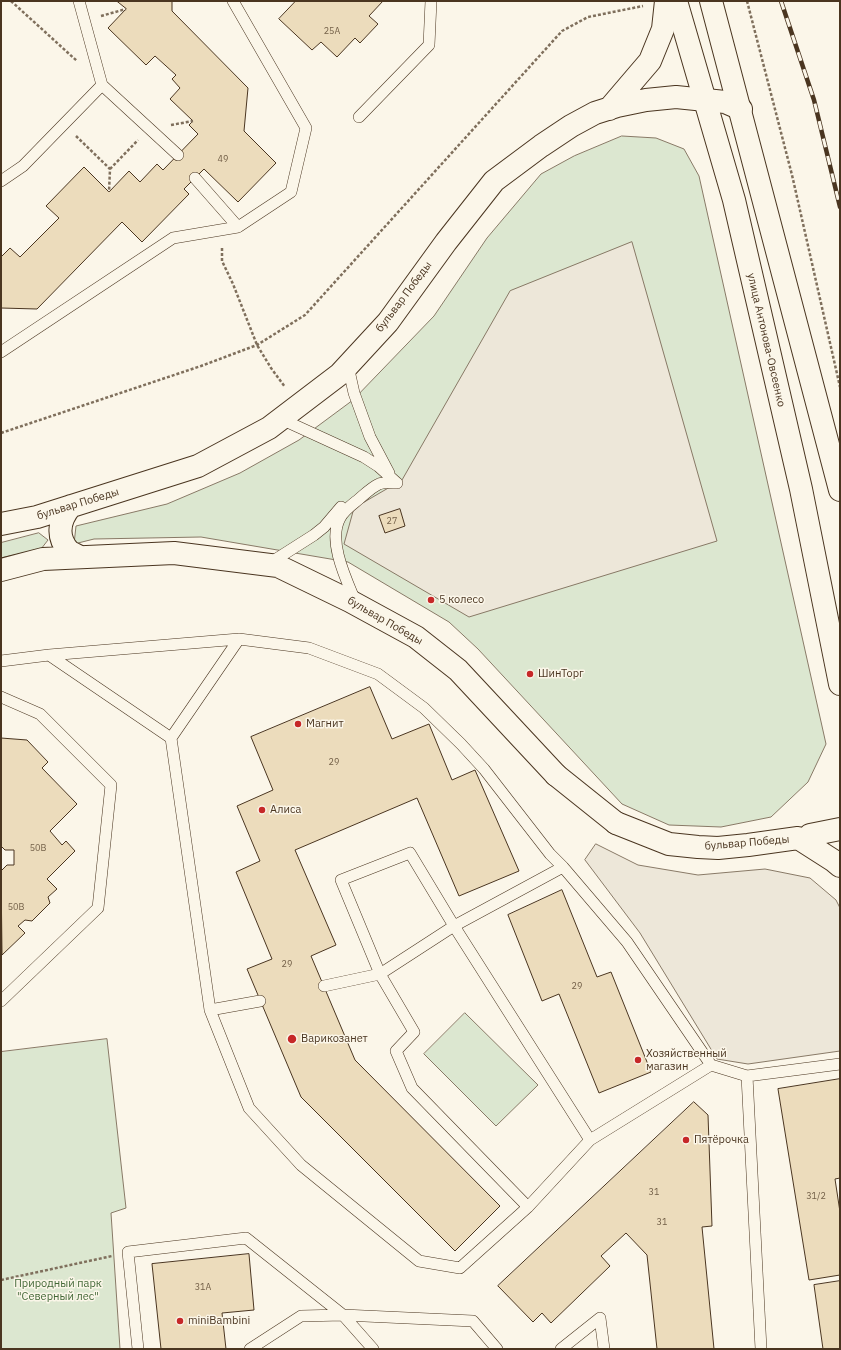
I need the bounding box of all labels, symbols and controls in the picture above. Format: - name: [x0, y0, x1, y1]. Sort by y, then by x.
- house number: 25А: [324, 26, 340, 36]
- house number: 49: [218, 154, 228, 164]
- street label: бульвар Победы: [373, 259, 435, 335]
- street label: улица Антонова-Овсеенко: [744, 272, 788, 408]
- street label: бульвар Победы: [35, 485, 121, 523]
- house number: 27: [387, 516, 397, 526]
- place label: 5 колесо: [439, 593, 484, 607]
- street label: бульвар Победы: [345, 594, 425, 648]
- marker: 5 колесо: [426, 595, 436, 605]
- place label: ШинТорг: [538, 667, 584, 681]
- marker: ШинТорг: [525, 669, 535, 679]
- place label: Магнит: [306, 717, 344, 731]
- marker: Магнит: [293, 719, 303, 729]
- house number: 29: [329, 757, 339, 767]
- place label: Алиса: [270, 803, 301, 817]
- marker: Алиса: [257, 805, 267, 815]
- street label: бульвар Победы: [704, 833, 790, 853]
- house number: 50В: [30, 843, 46, 853]
- house number: 50В: [8, 902, 24, 912]
- house number: 29: [282, 959, 292, 969]
- house number: 29: [572, 981, 582, 991]
- place label: Варикозанет: [301, 1032, 368, 1046]
- marker: Варикозанет: [286, 1033, 298, 1045]
- place label: Хозяйственный магазин: [646, 1047, 727, 1073]
- marker: Хозяйственный магазин: [633, 1055, 643, 1065]
- place label: Пятёрочка: [694, 1133, 749, 1147]
- marker: Пятёрочка: [681, 1135, 691, 1145]
- house number: 31: [649, 1187, 659, 1197]
- house number: 31/2: [806, 1191, 826, 1201]
- house number: 31: [657, 1217, 667, 1227]
- park label: Природный парк "Северный лес": [14, 1277, 102, 1303]
- house number: 31А: [195, 1282, 211, 1292]
- place label: miniBambini: [188, 1314, 250, 1328]
- marker: miniBambini: [175, 1316, 185, 1326]

